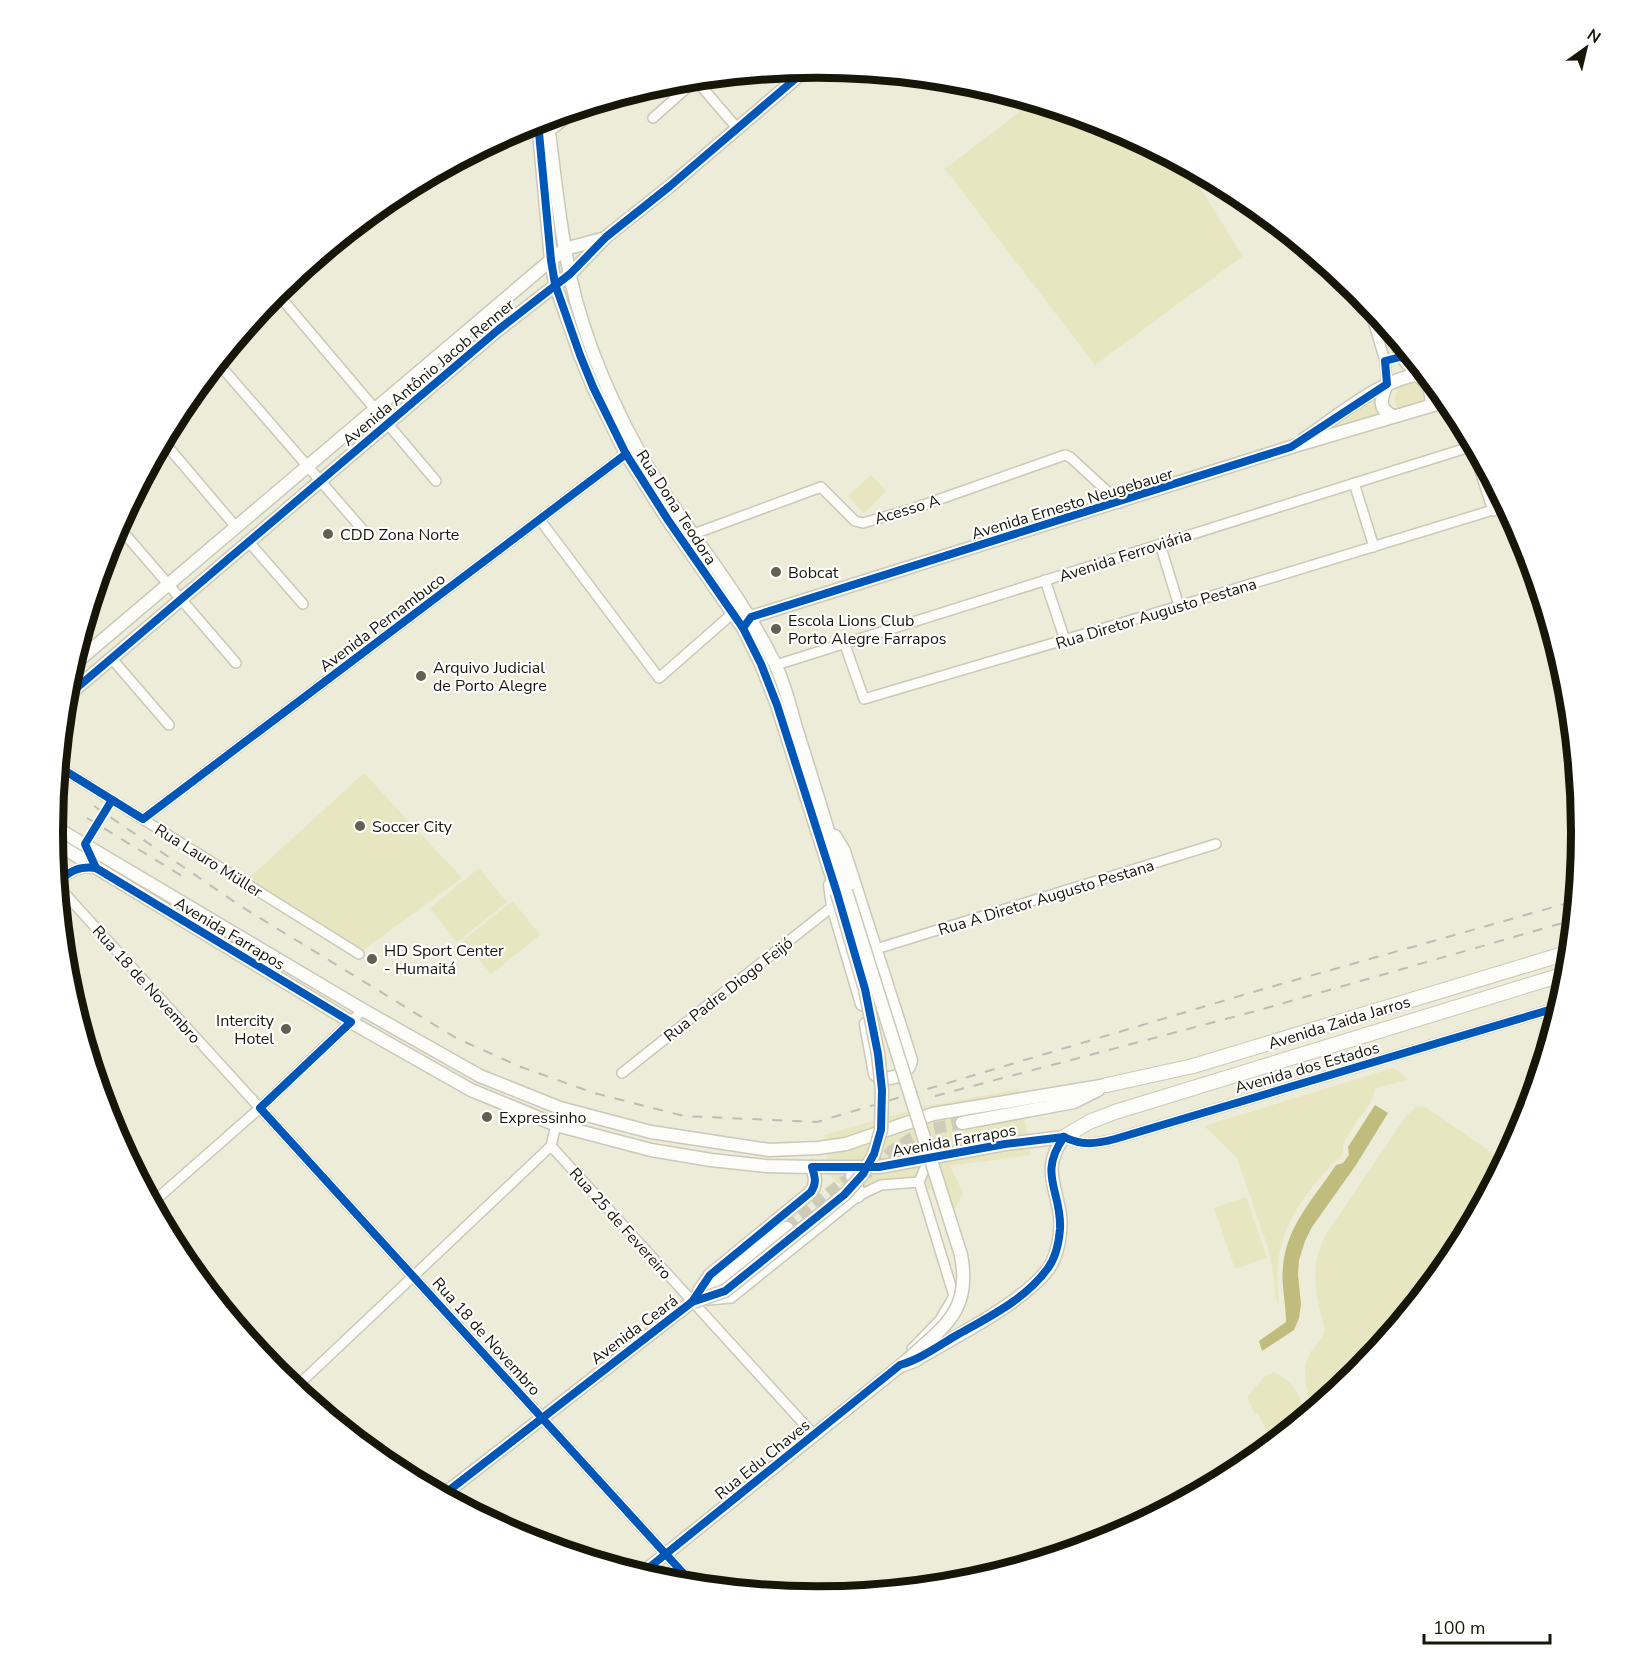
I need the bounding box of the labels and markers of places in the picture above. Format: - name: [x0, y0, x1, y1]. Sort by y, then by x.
- place label: CDD Zona Norte: [340, 524, 459, 546]
- marker: CDD Zona Norte: [321, 527, 335, 541]
- place label: Bobcat: [788, 562, 839, 584]
- marker: Bobcat: [769, 565, 783, 579]
- place label: Escola Lions Club Porto Alegre Farrapos: [788, 610, 947, 650]
- marker: Escola Lions Club Porto Alegre Farrapos: [769, 622, 783, 636]
- place label: Arquivo Judicial de Porto Alegre: [433, 657, 547, 697]
- marker: Arquivo Judicial de Porto Alegre: [414, 669, 428, 683]
- place label: Soccer City: [372, 816, 453, 838]
- marker: Soccer City: [353, 819, 367, 833]
- place label: HD Sport Center - Humaitá: [384, 940, 504, 980]
- marker: HD Sport Center - Humaitá: [365, 952, 379, 966]
- place label: Intercity Hotel: [216, 1010, 275, 1050]
- marker: Intercity Hotel: [279, 1022, 293, 1036]
- place label: Expressinho: [499, 1107, 586, 1129]
- marker: Expressinho: [480, 1110, 494, 1124]

